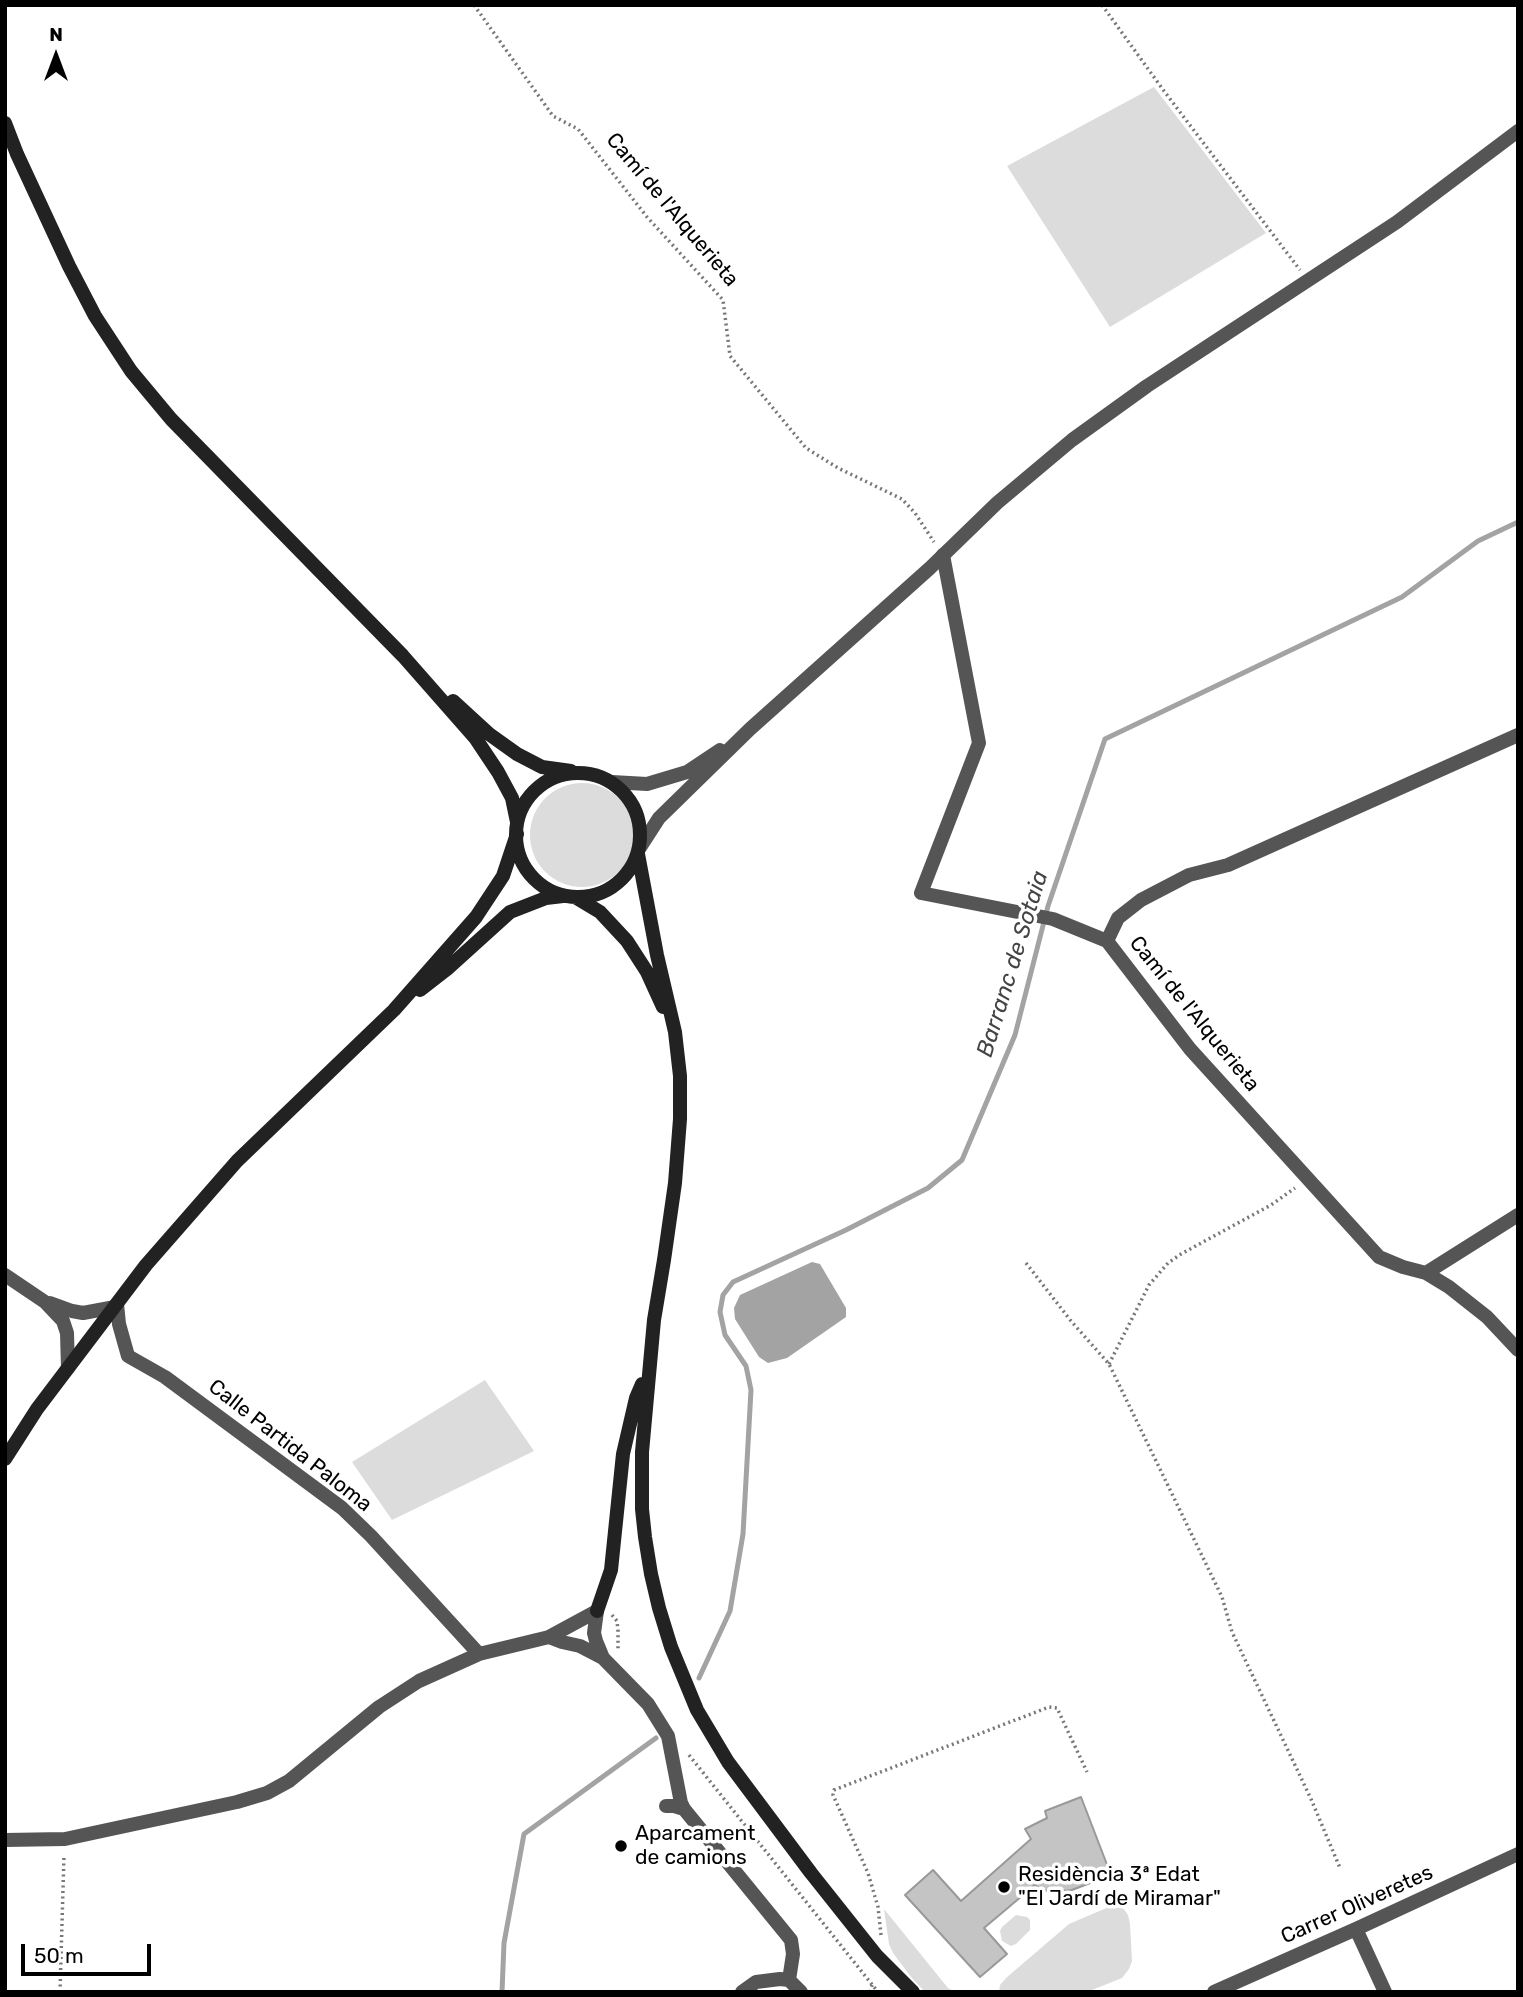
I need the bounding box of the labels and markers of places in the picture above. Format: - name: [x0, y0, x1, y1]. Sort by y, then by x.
- place label: Aparcament de camions: [635, 1821, 755, 1871]
- marker: Aparcament de camions: [613, 1838, 629, 1854]
- place label: Residència 3ª Edat "El Jardí de Miramar": [1018, 1862, 1221, 1912]
- marker: Residència 3ª Edat "El Jardí de Miramar": [996, 1879, 1012, 1895]

